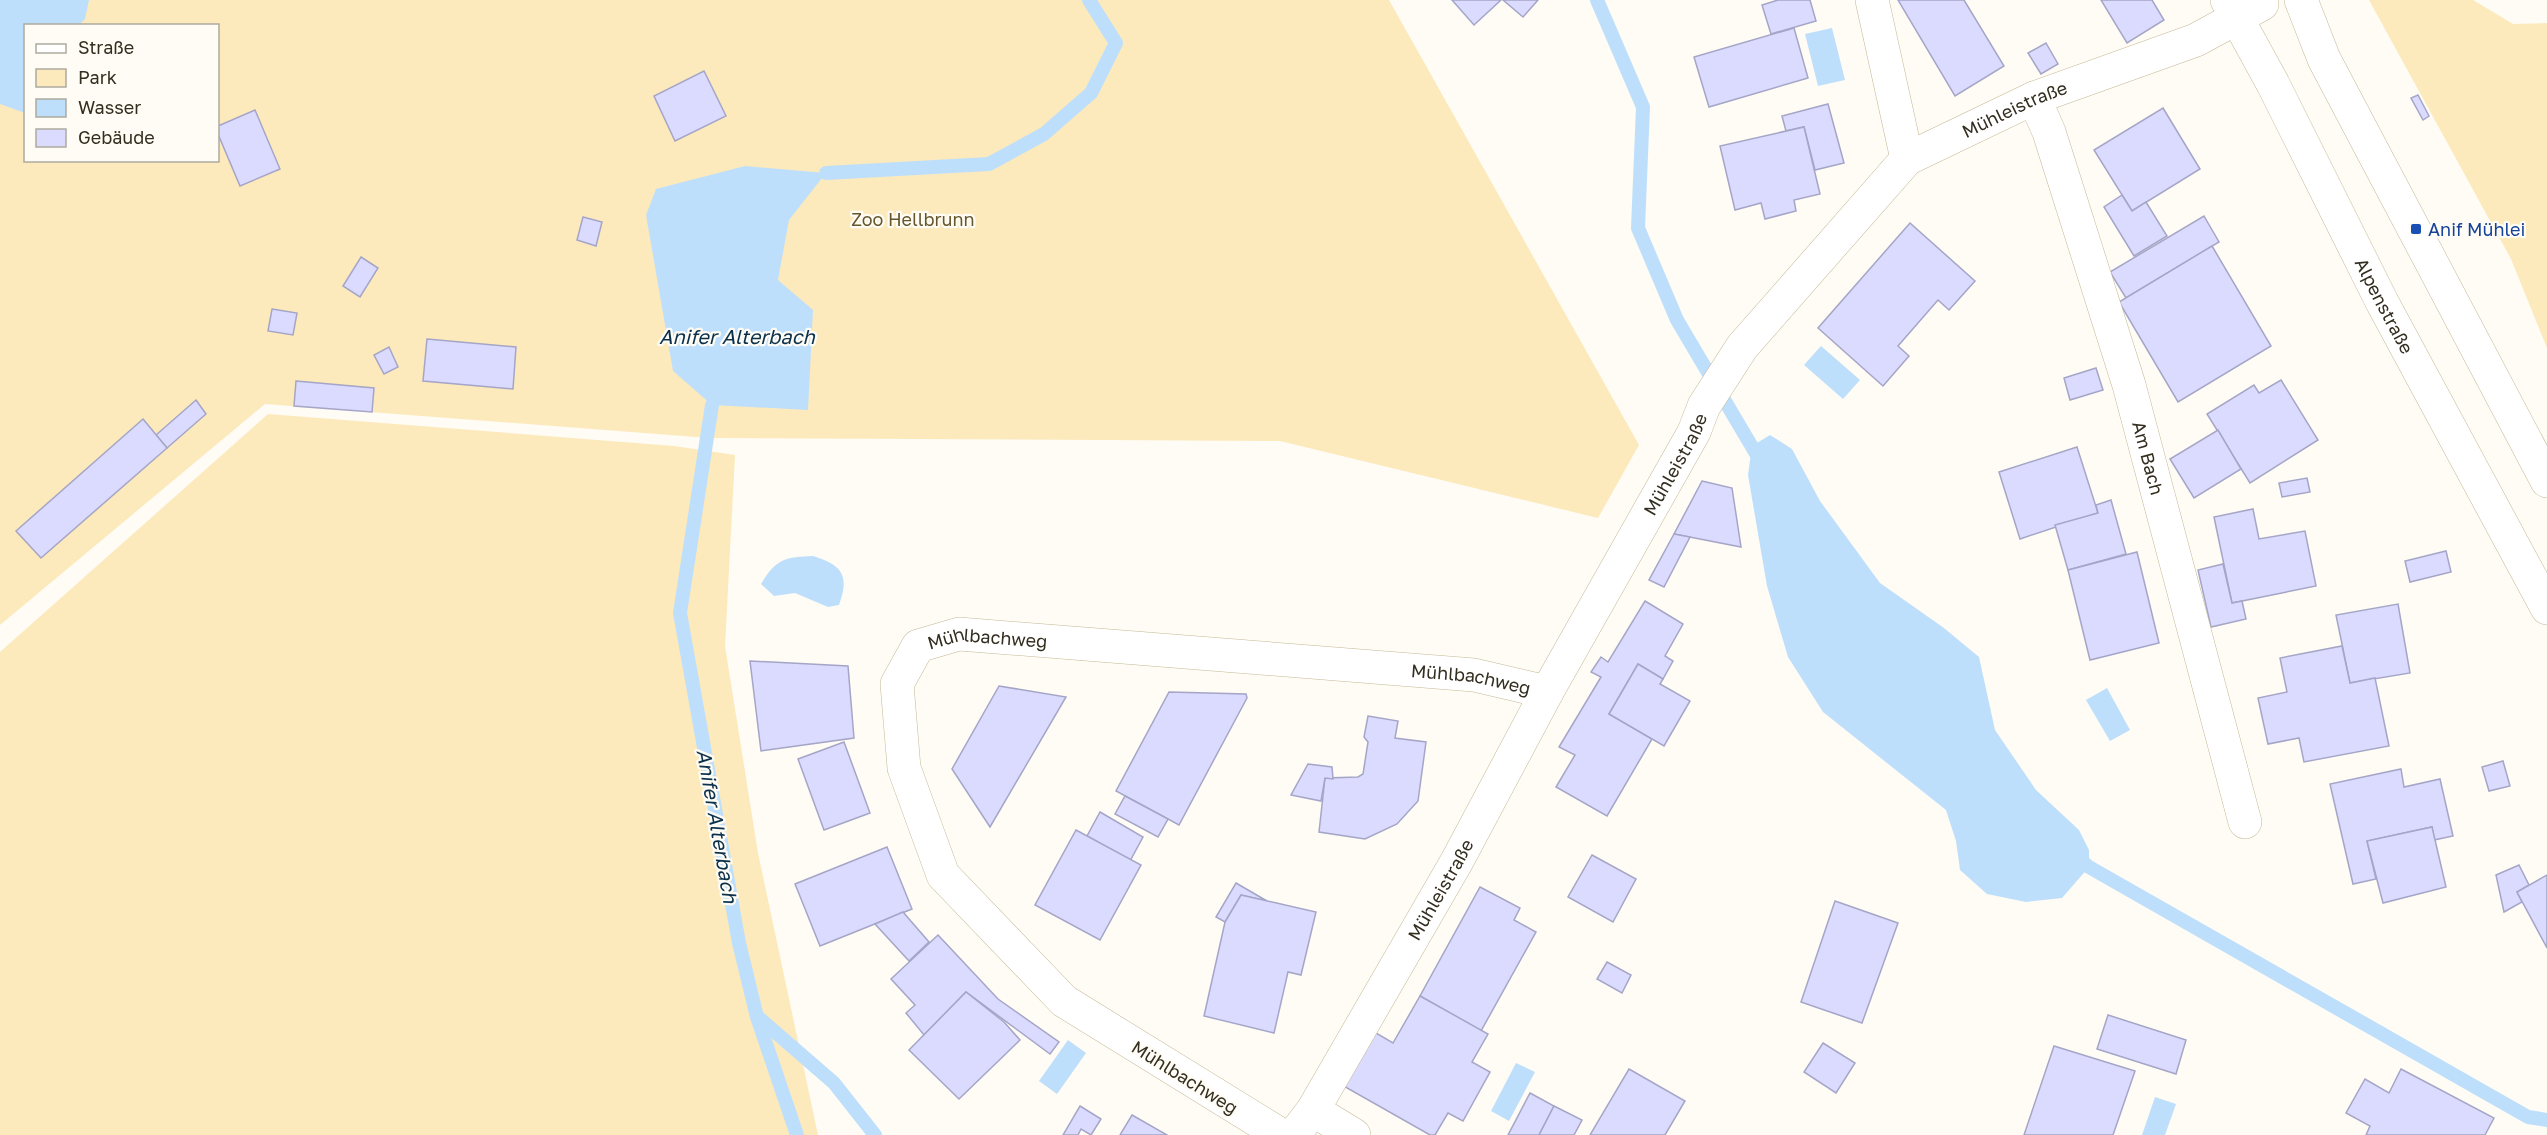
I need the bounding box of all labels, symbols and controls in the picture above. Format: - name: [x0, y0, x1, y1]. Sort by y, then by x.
- legend: [24, 24, 219, 162]
- text: Straße: [78, 36, 134, 58]
- text: Park: [78, 66, 117, 88]
- street label: Mühleistraße: [1958, 76, 2070, 142]
- text: Wasser: [78, 96, 141, 118]
- text: Gebäude: [78, 126, 155, 148]
- park label: Zoo Hellbrunn: [851, 208, 975, 230]
- place label: Anif Mühlei: [2428, 218, 2525, 240]
- marker: Anif Mühlei: [2409, 222, 2423, 236]
- street label: Alpenstraße: [2351, 254, 2419, 357]
- water label: Anifer Alterbach: [659, 324, 816, 348]
- street label: Mühleistraße: [1638, 410, 1711, 519]
- street label: Am Bach: [2128, 419, 2169, 497]
- street label: Mühlbachweg: [925, 622, 1048, 654]
- street label: Mühlbachweg: [1410, 659, 1533, 699]
- water label: Anifer Alterbach: [693, 747, 743, 905]
- street label: Mühleistraße: [1403, 835, 1478, 944]
- street label: Mühlbachweg: [1128, 1036, 1242, 1118]

